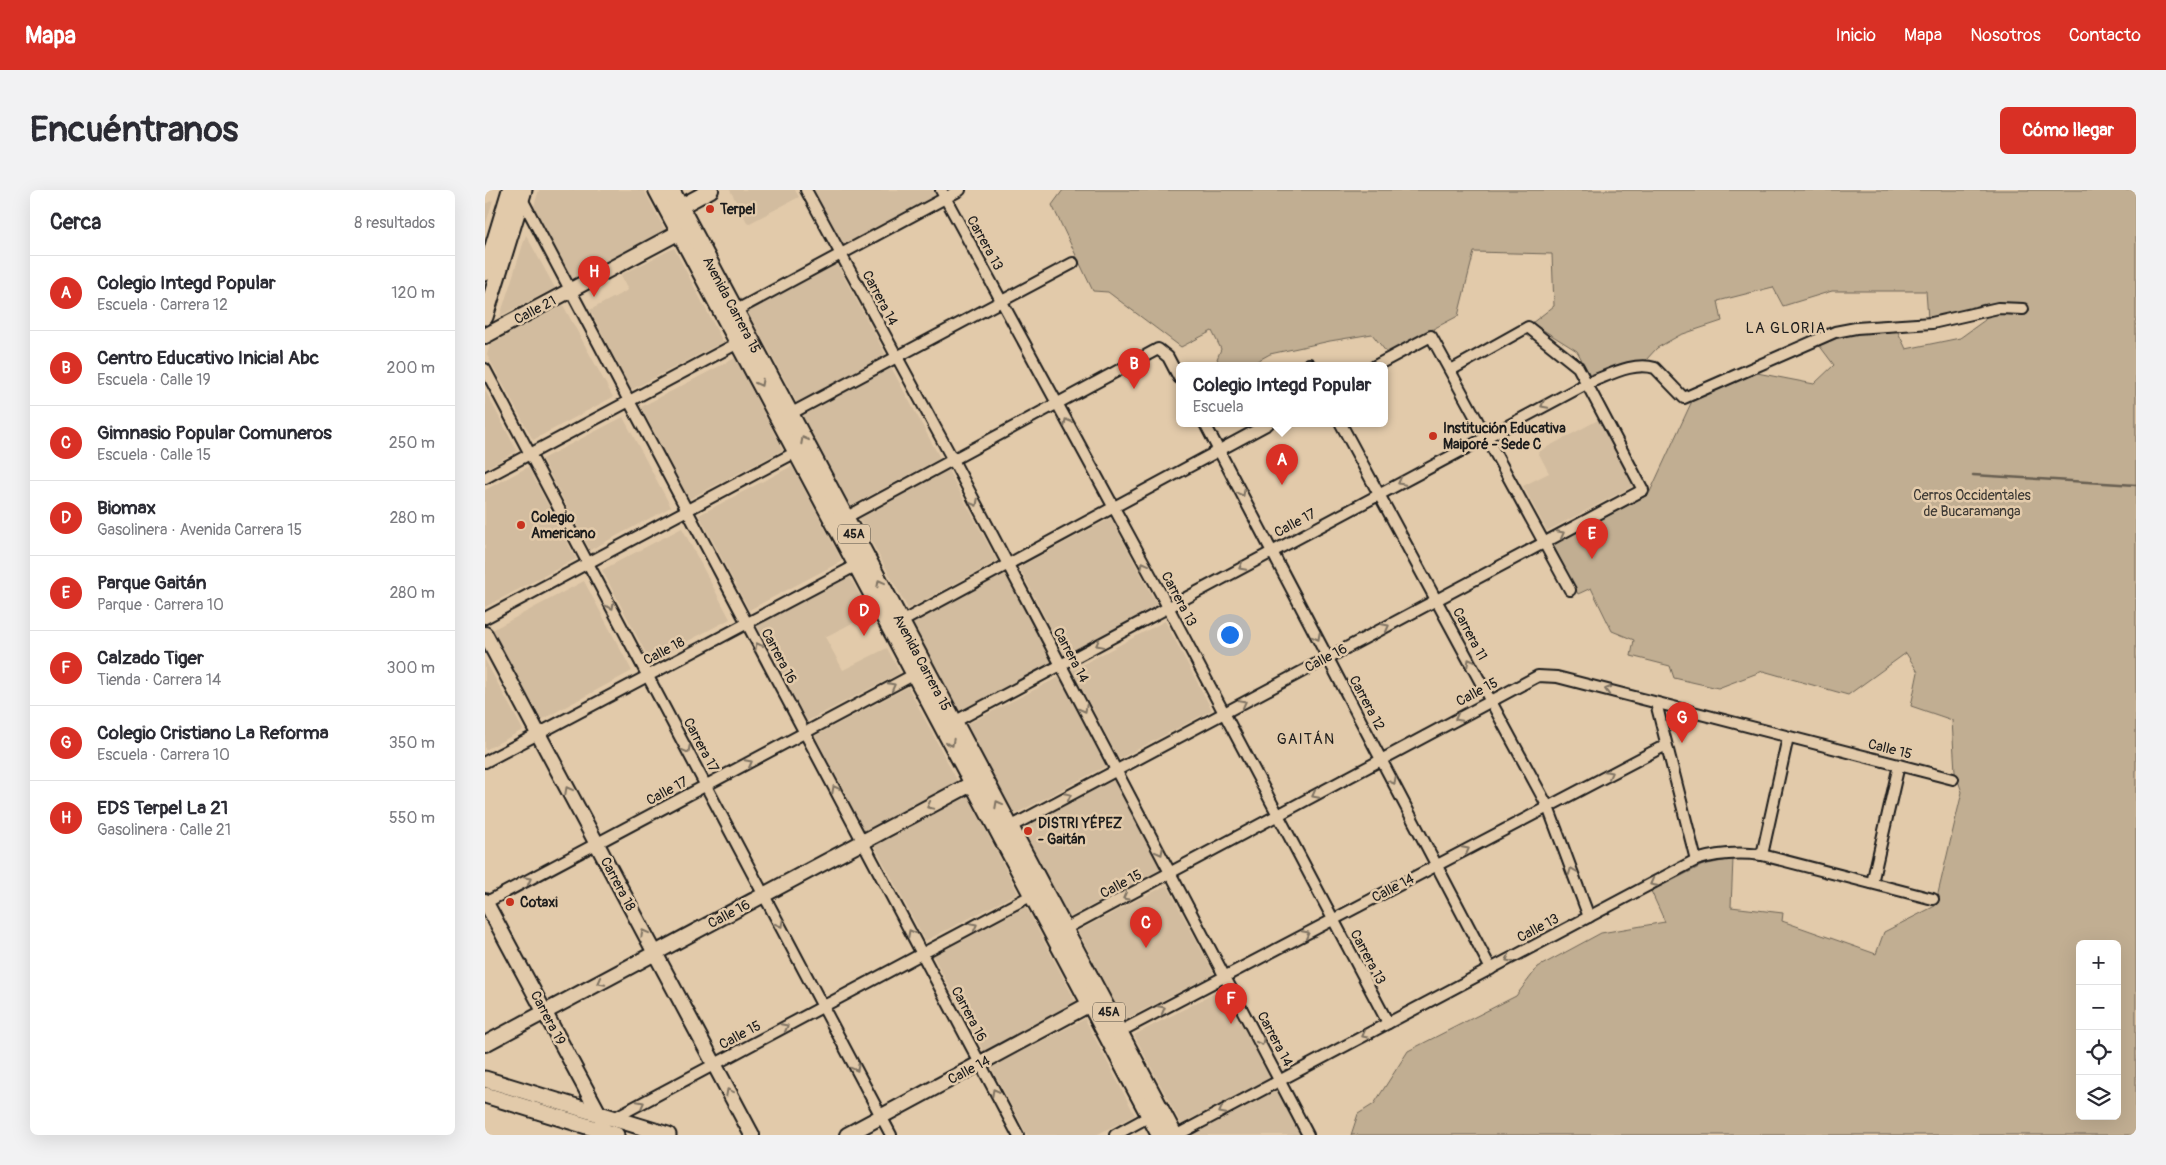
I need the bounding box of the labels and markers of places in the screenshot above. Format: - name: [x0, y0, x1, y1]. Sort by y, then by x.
- place label: Terpel: [719, 201, 756, 218]
- marker: Terpel: [704, 203, 716, 215]
- pin: H: [578, 256, 610, 297]
- pin: B: [1118, 348, 1150, 389]
- place label: Institución Educativa Maiporé - Sede C: [1443, 420, 1566, 453]
- marker: Institución Educativa Maiporé - Sede C: [1427, 430, 1439, 442]
- pin: A: [1266, 444, 1298, 485]
- place label: Colegio Americano: [531, 509, 596, 542]
- pin: E: [1576, 518, 1608, 559]
- marker: Colegio Americano: [515, 519, 527, 531]
- pin: D: [848, 595, 880, 636]
- pin: G: [1666, 702, 1698, 743]
- place label: DISTRI YÉPEZ - Gaitán: [1038, 814, 1123, 848]
- marker: DISTRI YÉPEZ - Gaitán: [1022, 825, 1034, 837]
- place label: Cotaxi: [520, 894, 558, 911]
- marker: Cotaxi: [504, 896, 516, 908]
- pin: C: [1130, 907, 1162, 948]
- pin: F: [1215, 983, 1247, 1024]

